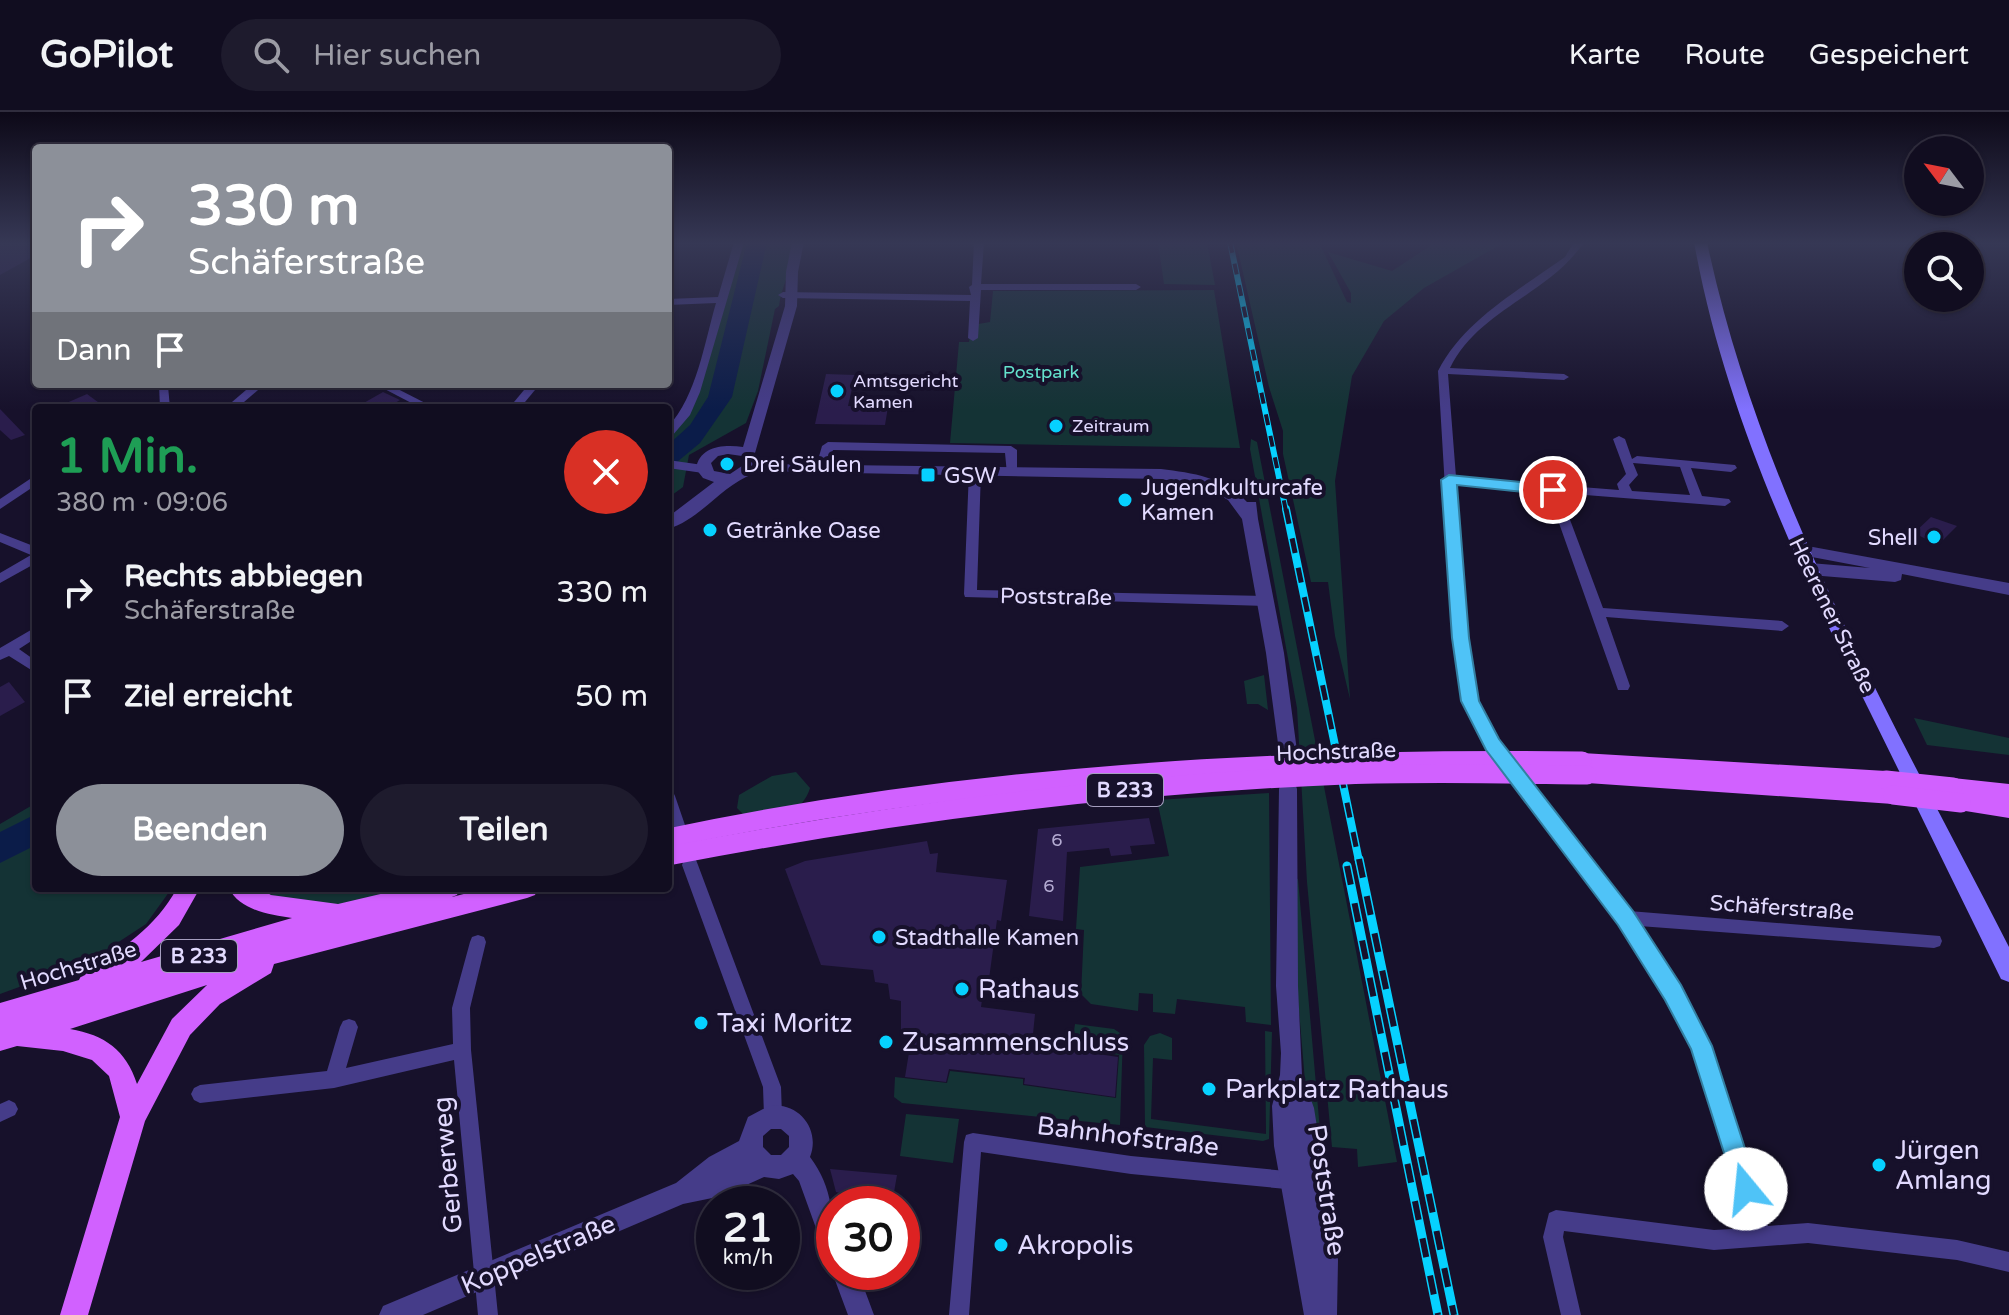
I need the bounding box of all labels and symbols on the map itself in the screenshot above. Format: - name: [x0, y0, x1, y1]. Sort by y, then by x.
- north arrow: [1904, 136, 1984, 216]
- park label: Postpark: [1003, 361, 1079, 383]
- place label: Amtsgericht Kamen: [853, 370, 958, 413]
- marker: Amtsgericht Kamen: [828, 382, 846, 400]
- place label: Zeitraum: [1072, 415, 1149, 437]
- marker: Zeitraum: [1047, 417, 1065, 435]
- place label: Drei Säulen: [743, 452, 862, 478]
- marker: Drei Säulen: [718, 455, 736, 473]
- pin: [1519, 456, 1587, 524]
- place label: GSW: [944, 463, 996, 489]
- marker: GSW: [919, 466, 937, 484]
- place label: Jugendkulturcafe Kamen: [1141, 475, 1323, 526]
- marker: Jugendkulturcafe Kamen: [1116, 491, 1134, 509]
- place label: Getränke Oase: [726, 518, 881, 544]
- marker: Getränke Oase: [701, 521, 719, 539]
- place label: Shell: [1868, 525, 1918, 551]
- marker: Shell: [1925, 528, 1943, 546]
- street label: Heerener Straße: [1783, 533, 1881, 697]
- street label: Poststraße: [1000, 583, 1112, 611]
- street label: Hochstraße: [1275, 737, 1397, 767]
- road number: B 233: [1087, 774, 1163, 806]
- house number: 6: [1051, 829, 1063, 851]
- house number: 6: [1043, 875, 1055, 897]
- street label: Schäferstraße: [1709, 890, 1855, 926]
- place label: Stadthalle Kamen: [895, 925, 1079, 951]
- marker: Stadthalle Kamen: [870, 928, 888, 946]
- street label: Hochstraße: [17, 936, 140, 996]
- road number: B 233: [161, 940, 237, 972]
- place label: Rathaus: [978, 974, 1079, 1005]
- marker: Rathaus: [953, 980, 971, 998]
- place label: Taxi Moritz: [717, 1008, 853, 1039]
- marker: Taxi Moritz: [692, 1014, 710, 1032]
- place label: Zusammenschluss: [902, 1027, 1129, 1058]
- marker: Zusammenschluss: [877, 1033, 895, 1051]
- place label: Parkplatz Rathaus: [1225, 1074, 1449, 1105]
- marker: Parkplatz Rathaus: [1200, 1080, 1218, 1098]
- street label: Gerberweg: [426, 1095, 469, 1235]
- street label: Bahnhofstraße: [1035, 1110, 1221, 1163]
- street label: Poststraße: [1301, 1122, 1352, 1258]
- place label: Jürgen Amlang: [1895, 1135, 1991, 1196]
- position arrow: [1704, 1147, 1788, 1231]
- marker: Jürgen Amlang: [1870, 1156, 1888, 1174]
- speed limit sign: 30: [816, 1186, 920, 1290]
- street label: Koppelstraße: [456, 1208, 620, 1301]
- place label: Akropolis: [1017, 1230, 1133, 1261]
- marker: Akropolis: [992, 1236, 1010, 1254]

